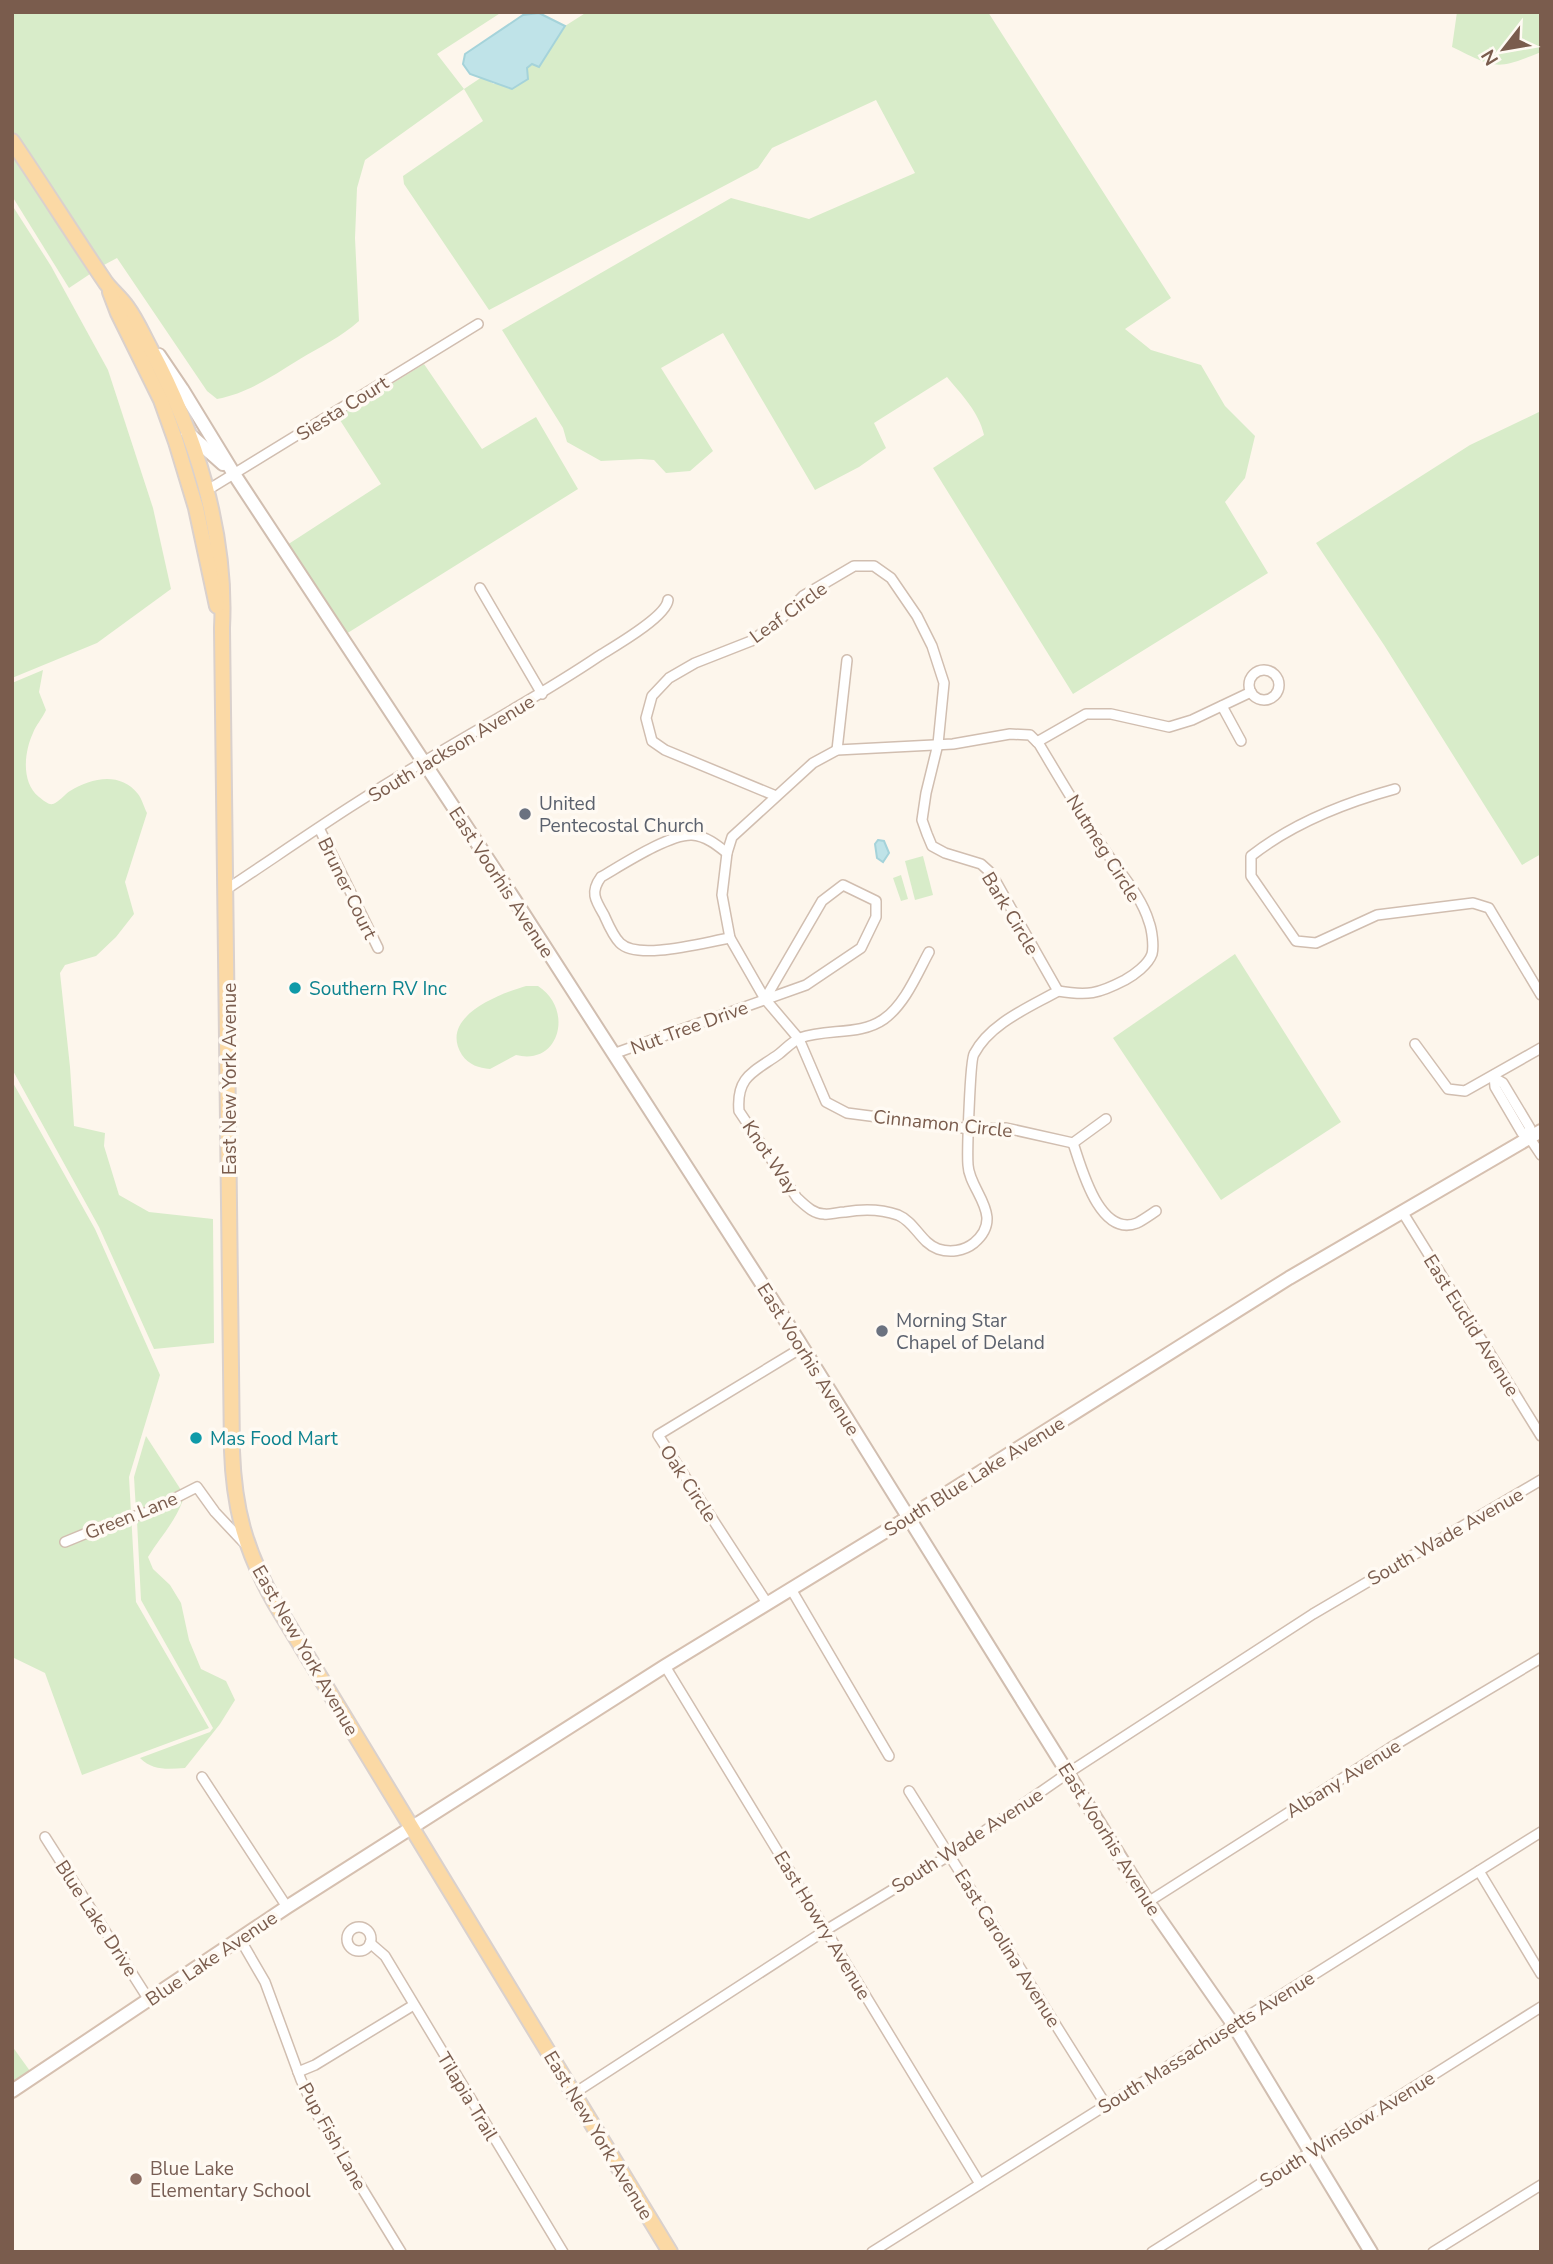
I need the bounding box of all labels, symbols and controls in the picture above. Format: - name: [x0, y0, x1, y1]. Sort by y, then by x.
- north arrow: [1469, 14, 1539, 84]
- text: N: [1475, 44, 1505, 70]
- street label: Siesta Court: [291, 370, 394, 447]
- street label: Leaf Circle: [745, 576, 833, 650]
- street label: South Jackson Avenue: [364, 689, 539, 809]
- street label: Nutmeg Circle: [1060, 790, 1147, 907]
- place label: United Pentecostal Church: [539, 791, 704, 839]
- street label: East Voorhis Avenue: [443, 802, 560, 963]
- marker: United Pentecostal Church: [517, 806, 533, 822]
- street label: Bruner Court: [311, 833, 383, 944]
- street label: Bark Circle: [975, 867, 1045, 960]
- place label: Southern RV Inc: [309, 976, 447, 1002]
- marker: Southern RV Inc: [287, 980, 303, 996]
- street label: East New York Avenue: [217, 983, 243, 1175]
- street label: Nut Tree Drive: [627, 995, 752, 1061]
- street label: Cinnamon Circle: [872, 1104, 1014, 1144]
- street label: Knot Way: [736, 1115, 805, 1200]
- street label: East Euclid Avenue: [1417, 1250, 1525, 1401]
- street label: East Voorhis Avenue: [751, 1278, 866, 1441]
- place label: Morning Star Chapel of Deland: [896, 1308, 1045, 1356]
- marker: Morning Star Chapel of Deland: [874, 1323, 890, 1339]
- street label: South Blue Lake Avenue: [879, 1411, 1070, 1543]
- place label: Mas Food Mart: [210, 1426, 338, 1452]
- marker: Mas Food Mart: [188, 1430, 204, 1446]
- street label: Oak Circle: [653, 1440, 723, 1527]
- street label: South Wade Avenue: [1363, 1482, 1528, 1592]
- street label: Green Lane: [81, 1486, 182, 1546]
- street label: East New York Avenue: [246, 1561, 365, 1740]
- street label: Albany Avenue: [1281, 1733, 1406, 1824]
- street label: East Voorhis Avenue: [1052, 1758, 1167, 1921]
- street label: South Wade Avenue: [887, 1782, 1048, 1900]
- street label: East Howry Avenue: [767, 1846, 877, 2005]
- street label: Blue Lake Drive: [49, 1855, 144, 1982]
- street label: East Carolina Avenue: [948, 1865, 1066, 2033]
- street label: Blue Lake Avenue: [141, 1905, 282, 2013]
- street label: South Massachusetts Avenue: [1093, 1965, 1320, 2120]
- street label: East New York Avenue: [537, 2046, 659, 2225]
- street label: Tilapia Trail: [431, 2047, 504, 2146]
- street label: South Winslow Avenue: [1255, 2065, 1440, 2194]
- street label: Pup Fish Lane: [292, 2078, 372, 2195]
- place label: Blue Lake Elementary School: [150, 2156, 311, 2204]
- marker: Blue Lake Elementary School: [128, 2171, 144, 2187]

